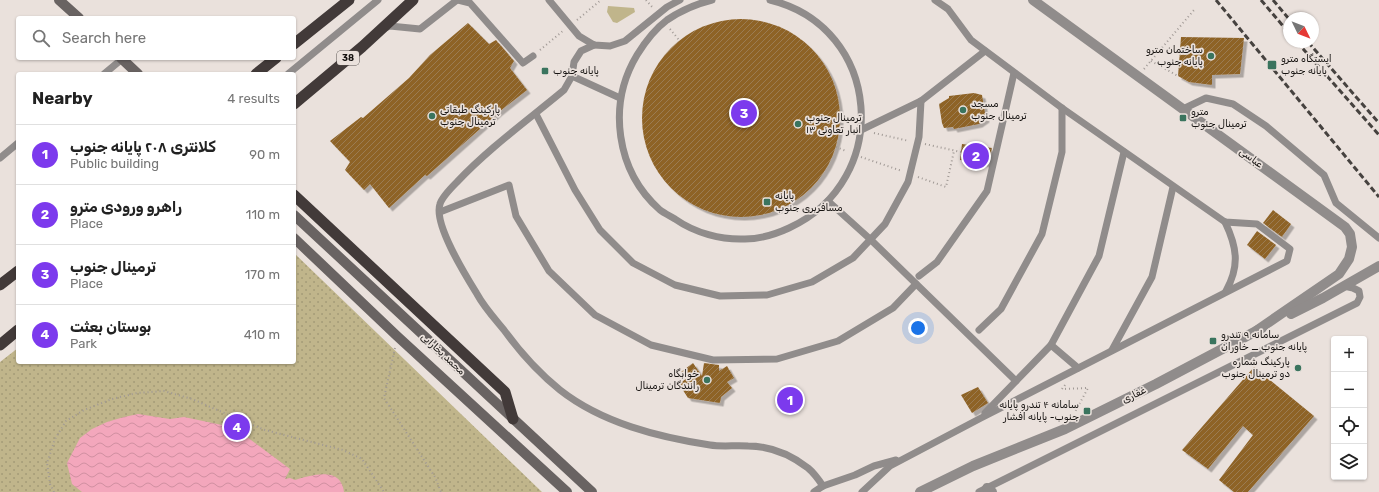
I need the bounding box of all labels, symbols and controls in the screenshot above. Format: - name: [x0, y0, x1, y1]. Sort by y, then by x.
- north arrow: [1283, 12, 1319, 48]
- search box: [16, 16, 296, 60]
- icon: search: [30, 27, 52, 49]
- text: Search here: [62, 29, 146, 47]
- place label: ساختمان مترو پایانه جنوب: [1146, 44, 1203, 69]
- road number: 38: [337, 51, 359, 65]
- marker: ساختمان مترو پایانه جنوب: [1206, 51, 1216, 61]
- place label: ایستگاه مترو پایانه جنوب: [1281, 53, 1332, 78]
- marker: ایستگاه مترو پایانه جنوب: [1266, 59, 1278, 71]
- place label: پایانه جنوب: [553, 65, 599, 78]
- marker: پایانه جنوب: [540, 66, 550, 76]
- text: Nearby: [32, 88, 93, 108]
- text: 4 results: [227, 91, 280, 106]
- pin: 3: [731, 98, 757, 128]
- place label: مسجد ترمینال جنوب: [971, 98, 1027, 122]
- place label: پارکینگ طبقاتی ترمینال جنوب: [440, 104, 500, 128]
- marker: مسجد ترمینال جنوب: [958, 105, 968, 115]
- place label: مترو ترمینال جنوب: [1191, 106, 1247, 130]
- marker: پارکینگ طبقاتی ترمینال جنوب: [427, 111, 437, 121]
- place label: ترمینال جنوب انبار تعاونی ۱۳: [806, 112, 862, 136]
- marker: مترو ترمینال جنوب: [1178, 113, 1188, 123]
- marker: ترمینال جنوب انبار تعاونی ۱۳: [793, 119, 803, 129]
- text: کلانتری ۲۰۸ پایانه جنوب: [70, 138, 216, 156]
- pin: 2: [963, 141, 989, 171]
- street label: عباسی: [1237, 145, 1266, 171]
- text: 1: [42, 147, 48, 162]
- text: 90 m: [249, 147, 280, 162]
- text: Public building: [70, 156, 159, 171]
- place label: پایانه مسافربری جنوب: [775, 190, 843, 214]
- marker: پایانه مسافربری جنوب: [762, 197, 772, 207]
- text: راهرو ورودی مترو: [70, 198, 182, 216]
- text: 2: [41, 207, 49, 222]
- text: 110 m: [246, 207, 280, 222]
- text: Place: [70, 216, 103, 231]
- text: ترمینال جنوب: [70, 258, 156, 276]
- text: 3: [41, 267, 49, 282]
- text: 170 m: [245, 267, 280, 282]
- text: Place: [70, 276, 103, 291]
- text: بوستان بعثت: [70, 318, 151, 336]
- your location: [908, 318, 928, 338]
- text: 4: [41, 327, 49, 342]
- text: 410 m: [244, 327, 280, 342]
- place label: سامانه ۹ تندرو پایانه جنوب _ خاوران: [1221, 329, 1307, 354]
- street label: محمد بخارایی: [419, 331, 468, 378]
- text: Park: [70, 336, 97, 351]
- marker: سامانه ۹ تندرو پایانه جنوب _ خاوران: [1208, 336, 1218, 346]
- map controls: [1331, 336, 1367, 480]
- button: +: [1331, 336, 1367, 372]
- place label: پارکینگ شماره دو ترمینال جنوب: [1221, 356, 1290, 380]
- marker: پارکینگ شماره دو ترمینال جنوب: [1293, 363, 1303, 373]
- place label: خوابگاه رانندگان ترمینال: [635, 368, 699, 392]
- button: −: [1331, 372, 1367, 408]
- marker: خوابگاه رانندگان ترمینال: [702, 375, 712, 385]
- street label: غفاری: [1120, 384, 1148, 406]
- pin: 1: [777, 385, 803, 415]
- place label: سامانه ۴ تندرو پایانه جنوب- پایانه افشار: [999, 399, 1079, 424]
- marker: سامانه ۴ تندرو پایانه جنوب- پایانه افشار: [1082, 406, 1092, 416]
- button: locate: [1331, 408, 1367, 444]
- pin: 4: [224, 412, 250, 442]
- button: layers: [1331, 444, 1367, 480]

